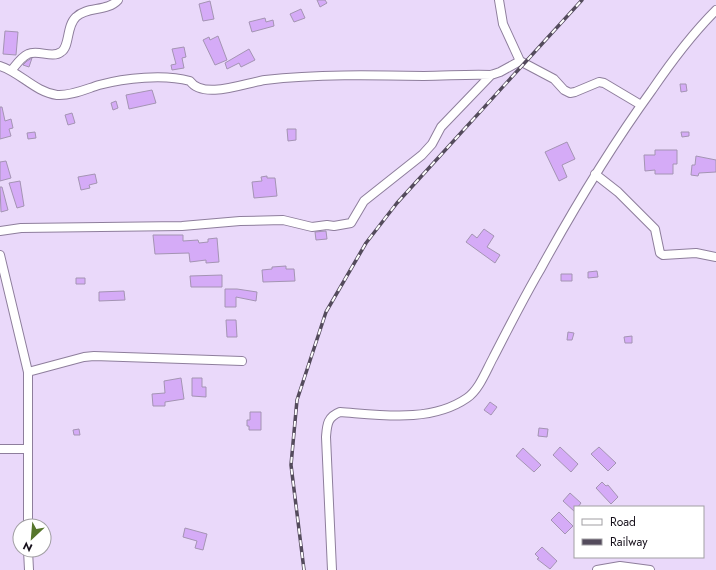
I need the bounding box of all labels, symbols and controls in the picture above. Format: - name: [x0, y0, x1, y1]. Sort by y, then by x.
- legend: [574, 506, 704, 558]
- text: Road: [610, 513, 636, 531]
- north arrow: [12, 518, 52, 558]
- text: Railway: [610, 533, 648, 551]
- text: N: [20, 538, 35, 556]

